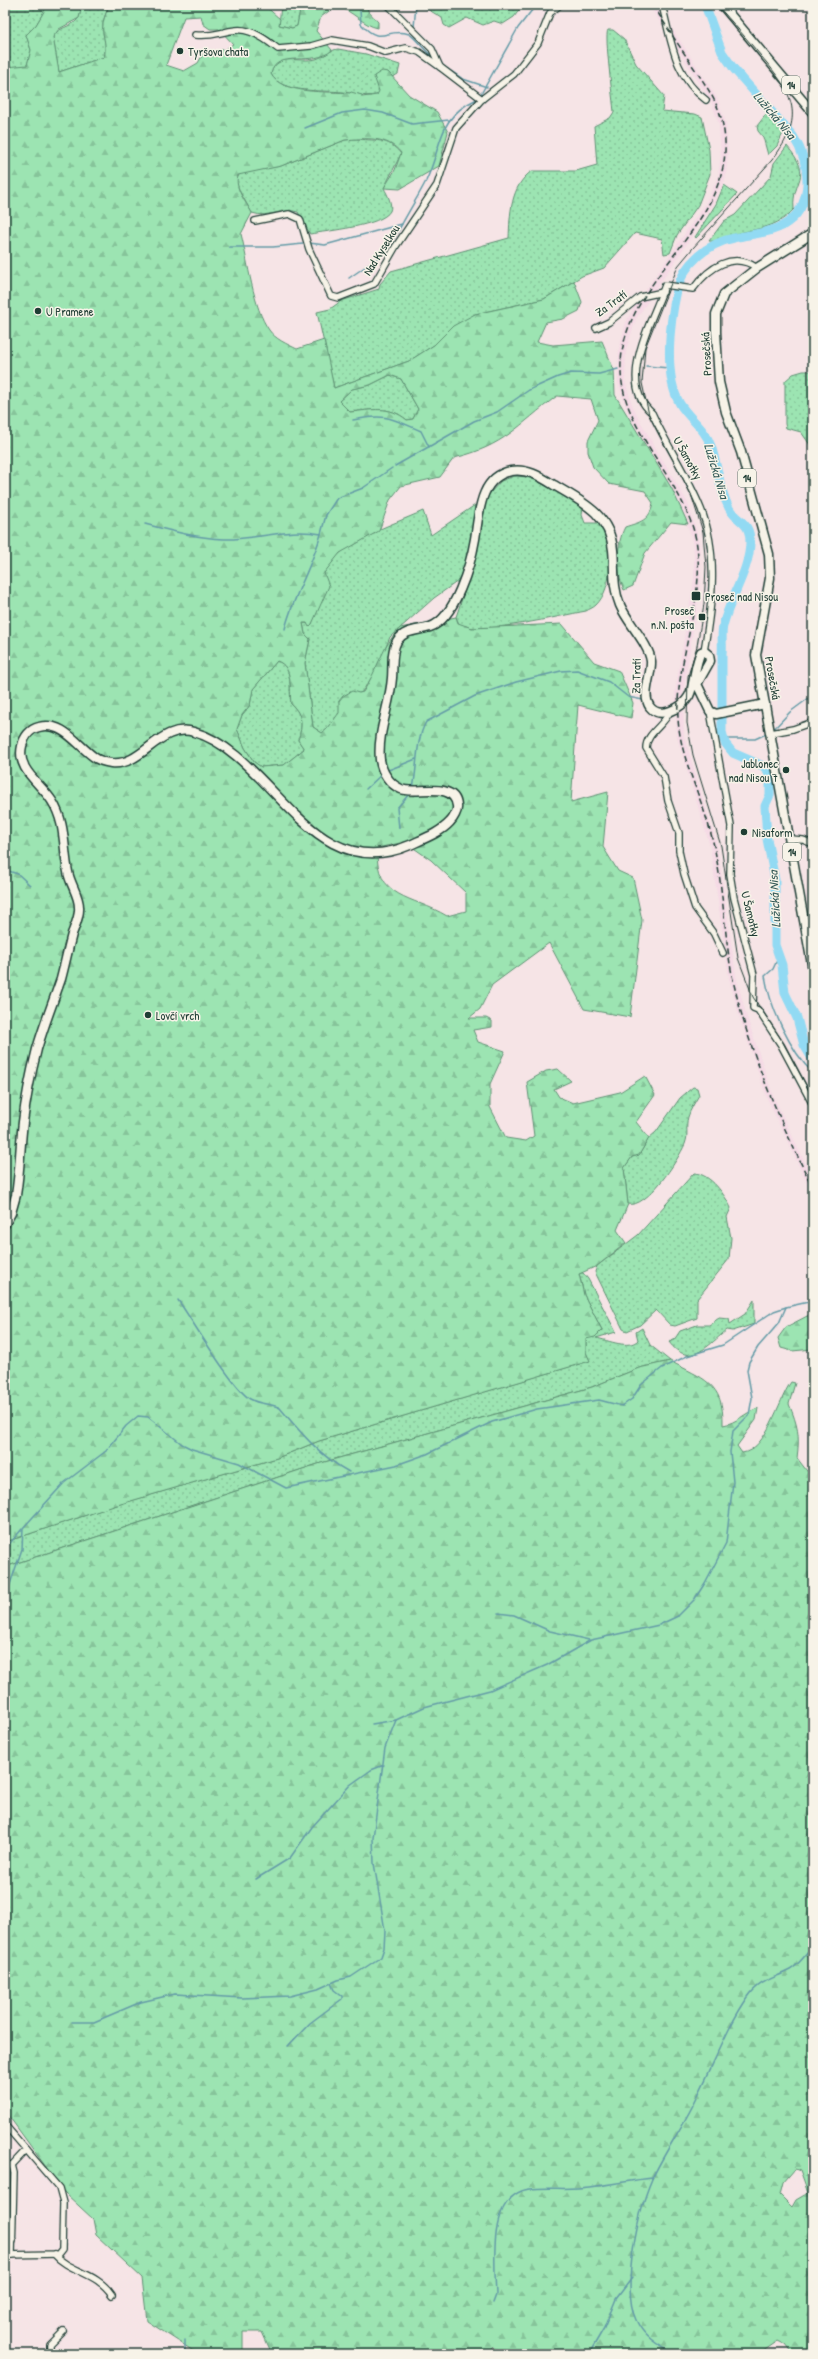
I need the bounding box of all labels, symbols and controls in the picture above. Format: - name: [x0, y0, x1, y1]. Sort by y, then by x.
- place label: Tyršova chata: [188, 43, 249, 60]
- marker: Tyršova chata: [175, 46, 185, 56]
- road number: 14: [782, 76, 800, 94]
- water label: Lužická Nisa: [750, 87, 801, 144]
- street label: Nad Kyselkou: [359, 221, 403, 279]
- street label: Za Tratí: [592, 286, 631, 320]
- place label: U Pramene: [46, 303, 94, 320]
- marker: U Pramene: [33, 306, 43, 316]
- street label: Prosečská: [696, 332, 716, 376]
- street label: U Šamotky: [669, 433, 707, 483]
- water label: Lužická Nisa: [700, 441, 734, 503]
- road number: 14: [738, 469, 756, 487]
- place label: Proseč nad Nisou: [705, 588, 778, 605]
- marker: Proseč nad Nisou: [690, 590, 702, 602]
- place label: Proseč n.N. pošta: [651, 602, 694, 633]
- marker: Proseč n.N. pošta: [697, 612, 707, 622]
- street label: Prosečská: [761, 655, 785, 701]
- street label: Za Tratí: [627, 658, 645, 694]
- place label: Jablonec nad Nisou 7: [728, 755, 778, 786]
- marker: Jablonec nad Nisou 7: [781, 765, 791, 775]
- place label: Nisaform: [752, 824, 792, 841]
- marker: Nisaform: [739, 827, 749, 837]
- road number: 14: [783, 843, 801, 861]
- water label: Lužická Nisa: [763, 868, 784, 928]
- street label: U Šamotky: [737, 889, 765, 939]
- place label: Lovčí vrch: [156, 1007, 199, 1024]
- marker: Lovčí vrch: [143, 1010, 153, 1020]

